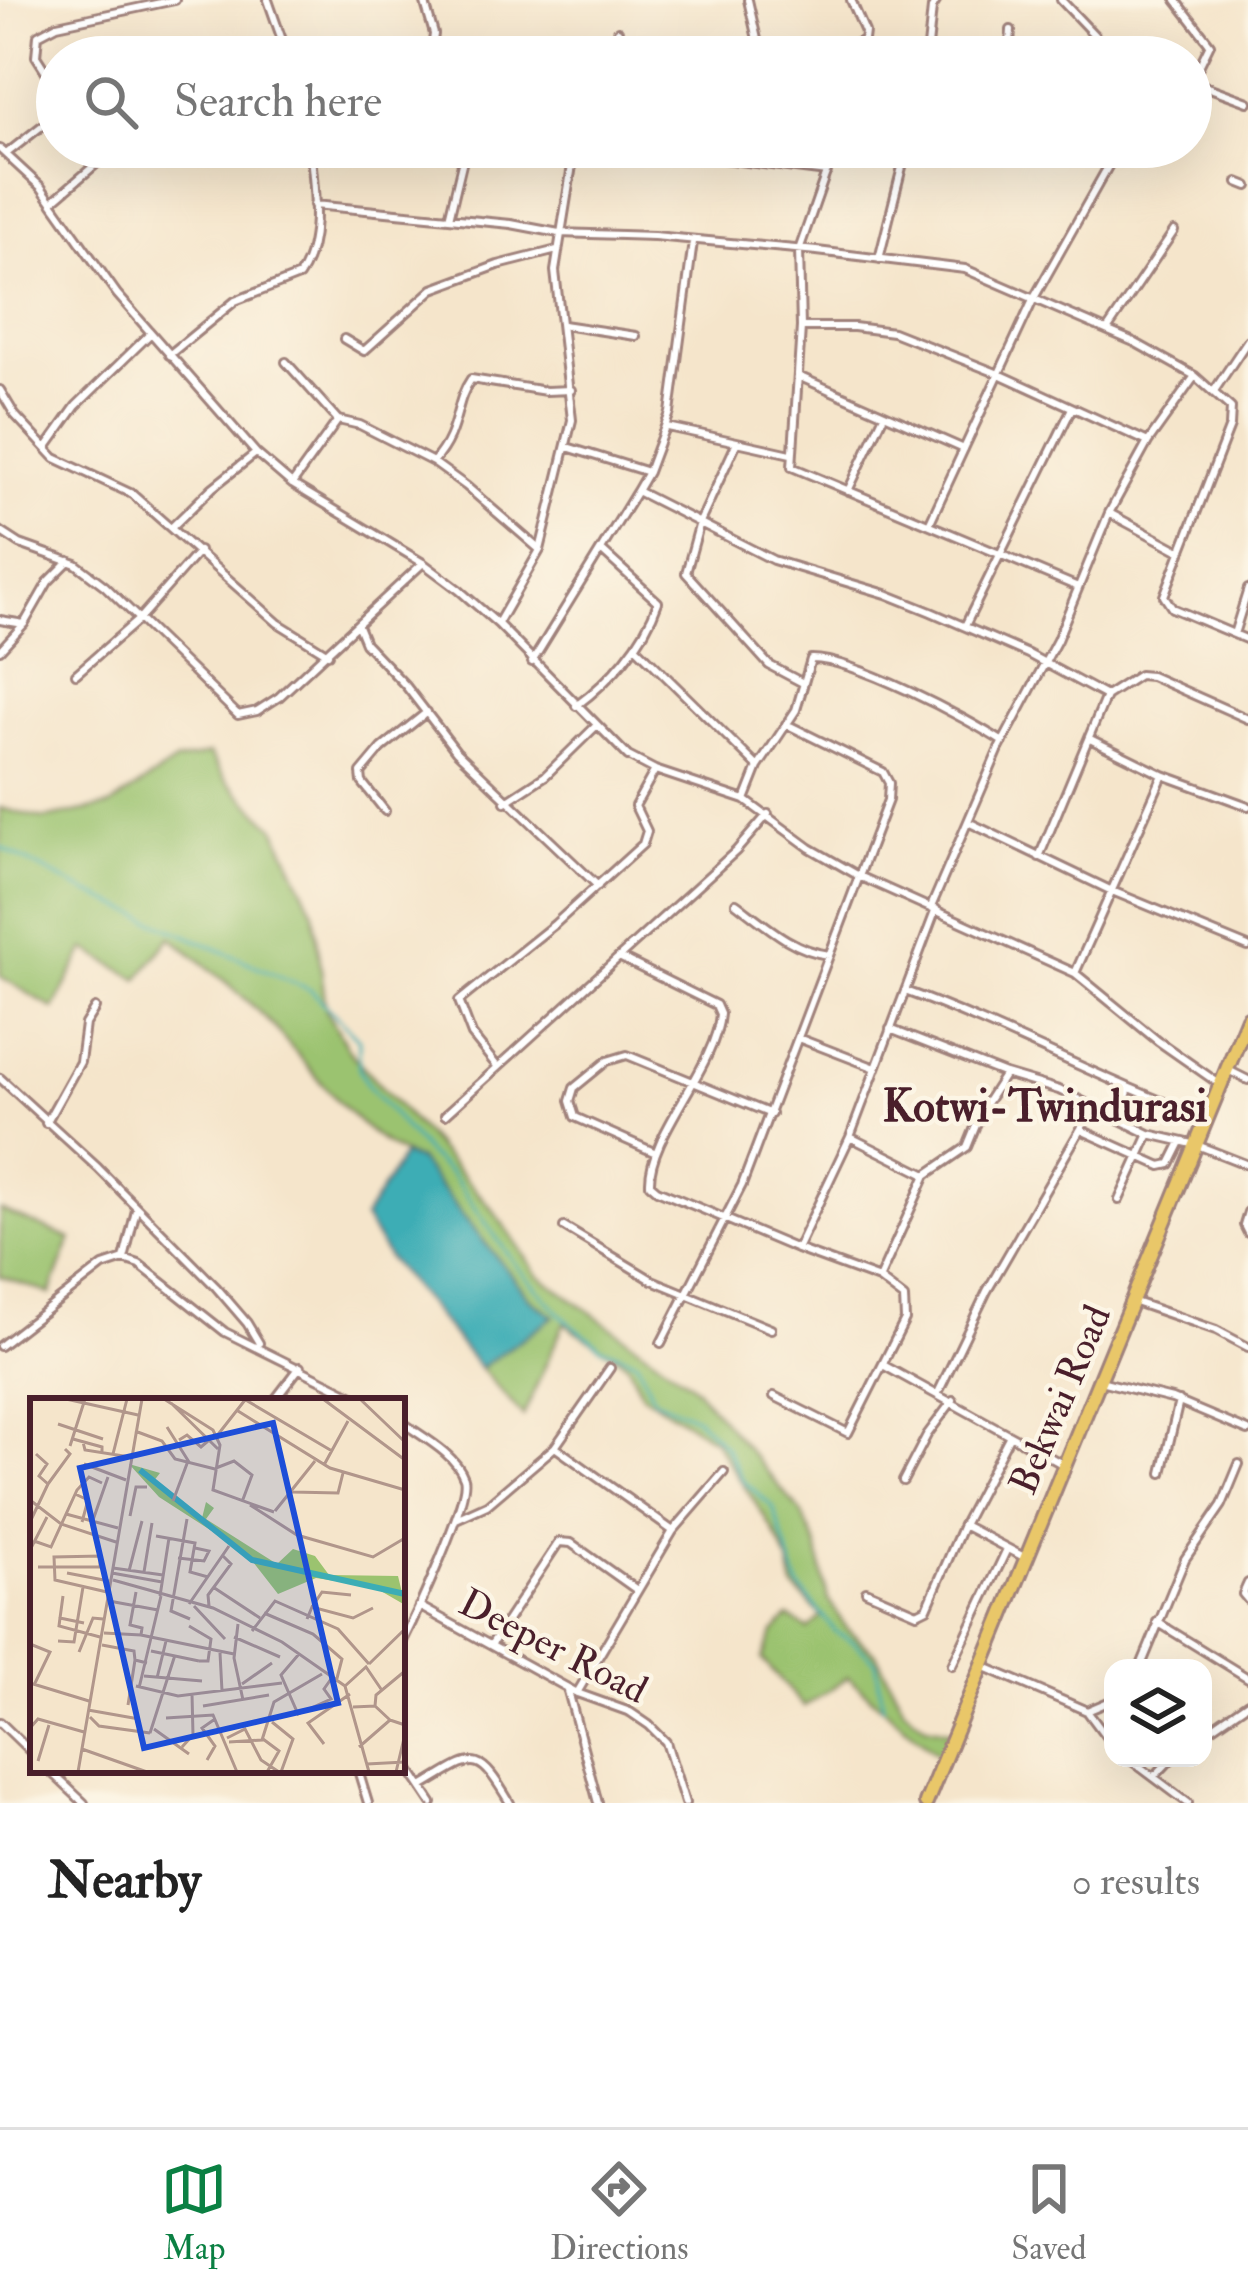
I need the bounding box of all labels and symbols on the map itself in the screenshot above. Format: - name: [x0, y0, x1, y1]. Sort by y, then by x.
- district label: Kotwi-Twindurasi: [883, 1079, 1207, 1135]
- street label: Bekwai Road: [999, 1298, 1122, 1501]
- inset map: [30, 1398, 405, 1773]
- street label: Deeper Road: [451, 1578, 656, 1715]

